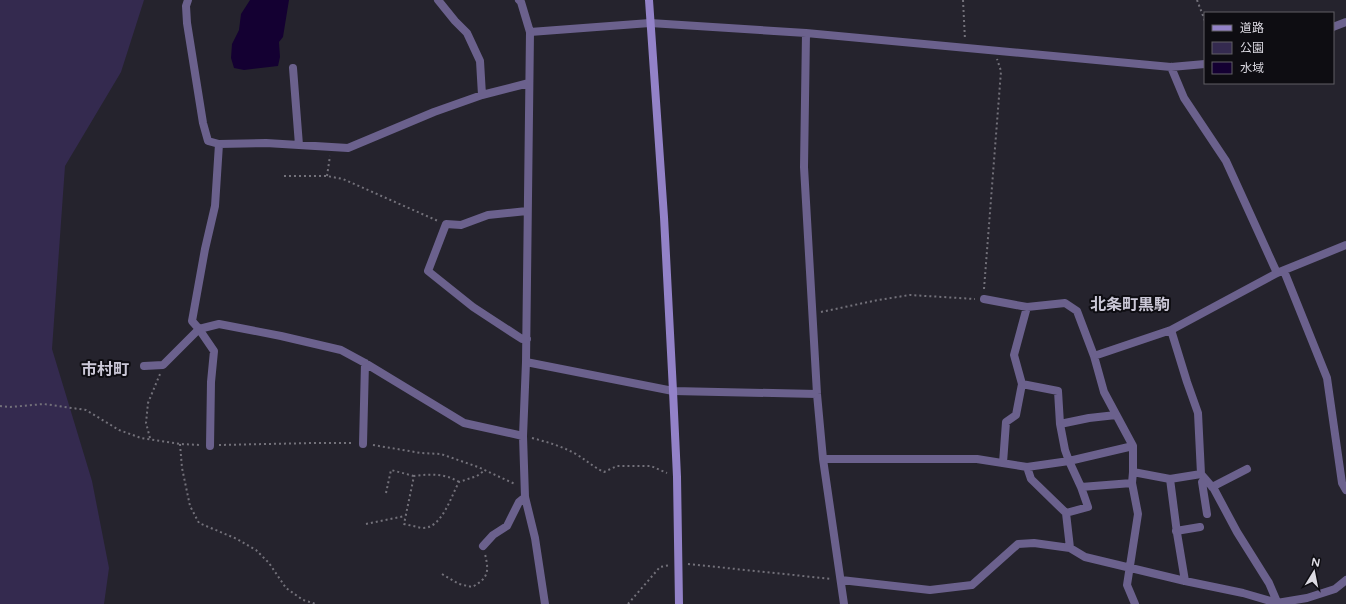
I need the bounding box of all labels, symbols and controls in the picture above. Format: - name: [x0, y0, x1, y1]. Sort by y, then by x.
- legend: [1204, 12, 1334, 84]
- text: 道路: [1240, 21, 1264, 35]
- text: 公園: [1240, 41, 1264, 55]
- text: 水域: [1240, 61, 1264, 75]
- district label: 北条町黒駒: [1090, 295, 1170, 315]
- district label: 市村町: [81, 360, 129, 380]
- north arrow: [1294, 552, 1334, 592]
- text: N: [1310, 555, 1321, 570]

